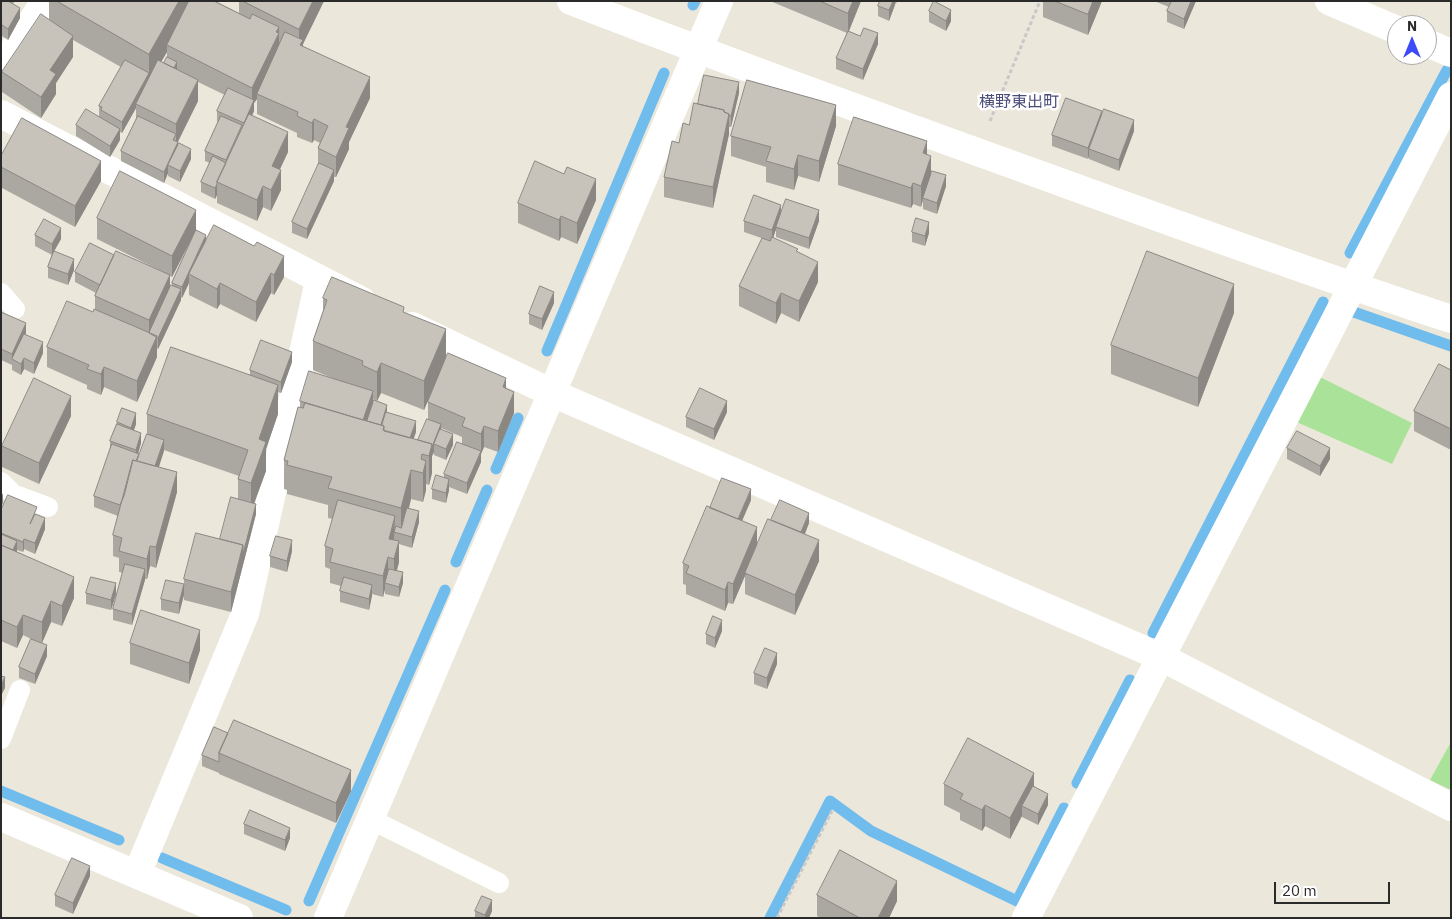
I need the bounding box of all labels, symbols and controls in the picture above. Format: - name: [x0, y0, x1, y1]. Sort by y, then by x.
- north arrow: [1387, 15, 1437, 65]
- text: N: [1407, 17, 1417, 35]
- district label: 横野東出町: [979, 92, 1059, 112]
- scale bar: [1277, 872, 1393, 904]
- text: 20 m: [1282, 881, 1317, 900]

